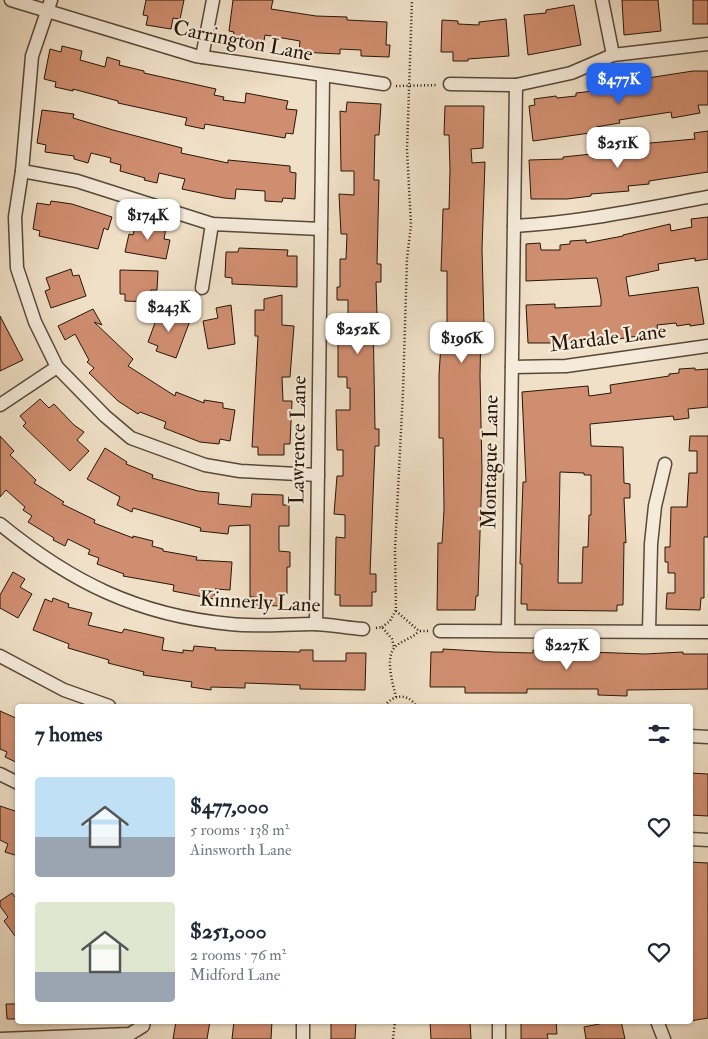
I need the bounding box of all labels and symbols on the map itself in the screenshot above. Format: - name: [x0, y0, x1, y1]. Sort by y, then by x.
- street label: Carrington Lane: [171, 14, 315, 68]
- pin: $477K: [584, 62, 654, 105]
- pin: $251K: [583, 126, 653, 169]
- pin: $174K: [113, 198, 183, 241]
- pin: $243K: [134, 290, 204, 333]
- pin: $252K: [323, 312, 393, 355]
- street label: Mardale Lane: [548, 317, 668, 359]
- pin: $196K: [427, 322, 497, 364]
- street label: Lawrence Lane: [283, 375, 313, 505]
- street label: Montague Lane: [475, 394, 505, 529]
- street label: Kinnerly Lane: [199, 585, 321, 619]
- pin: $227K: [532, 628, 602, 671]

